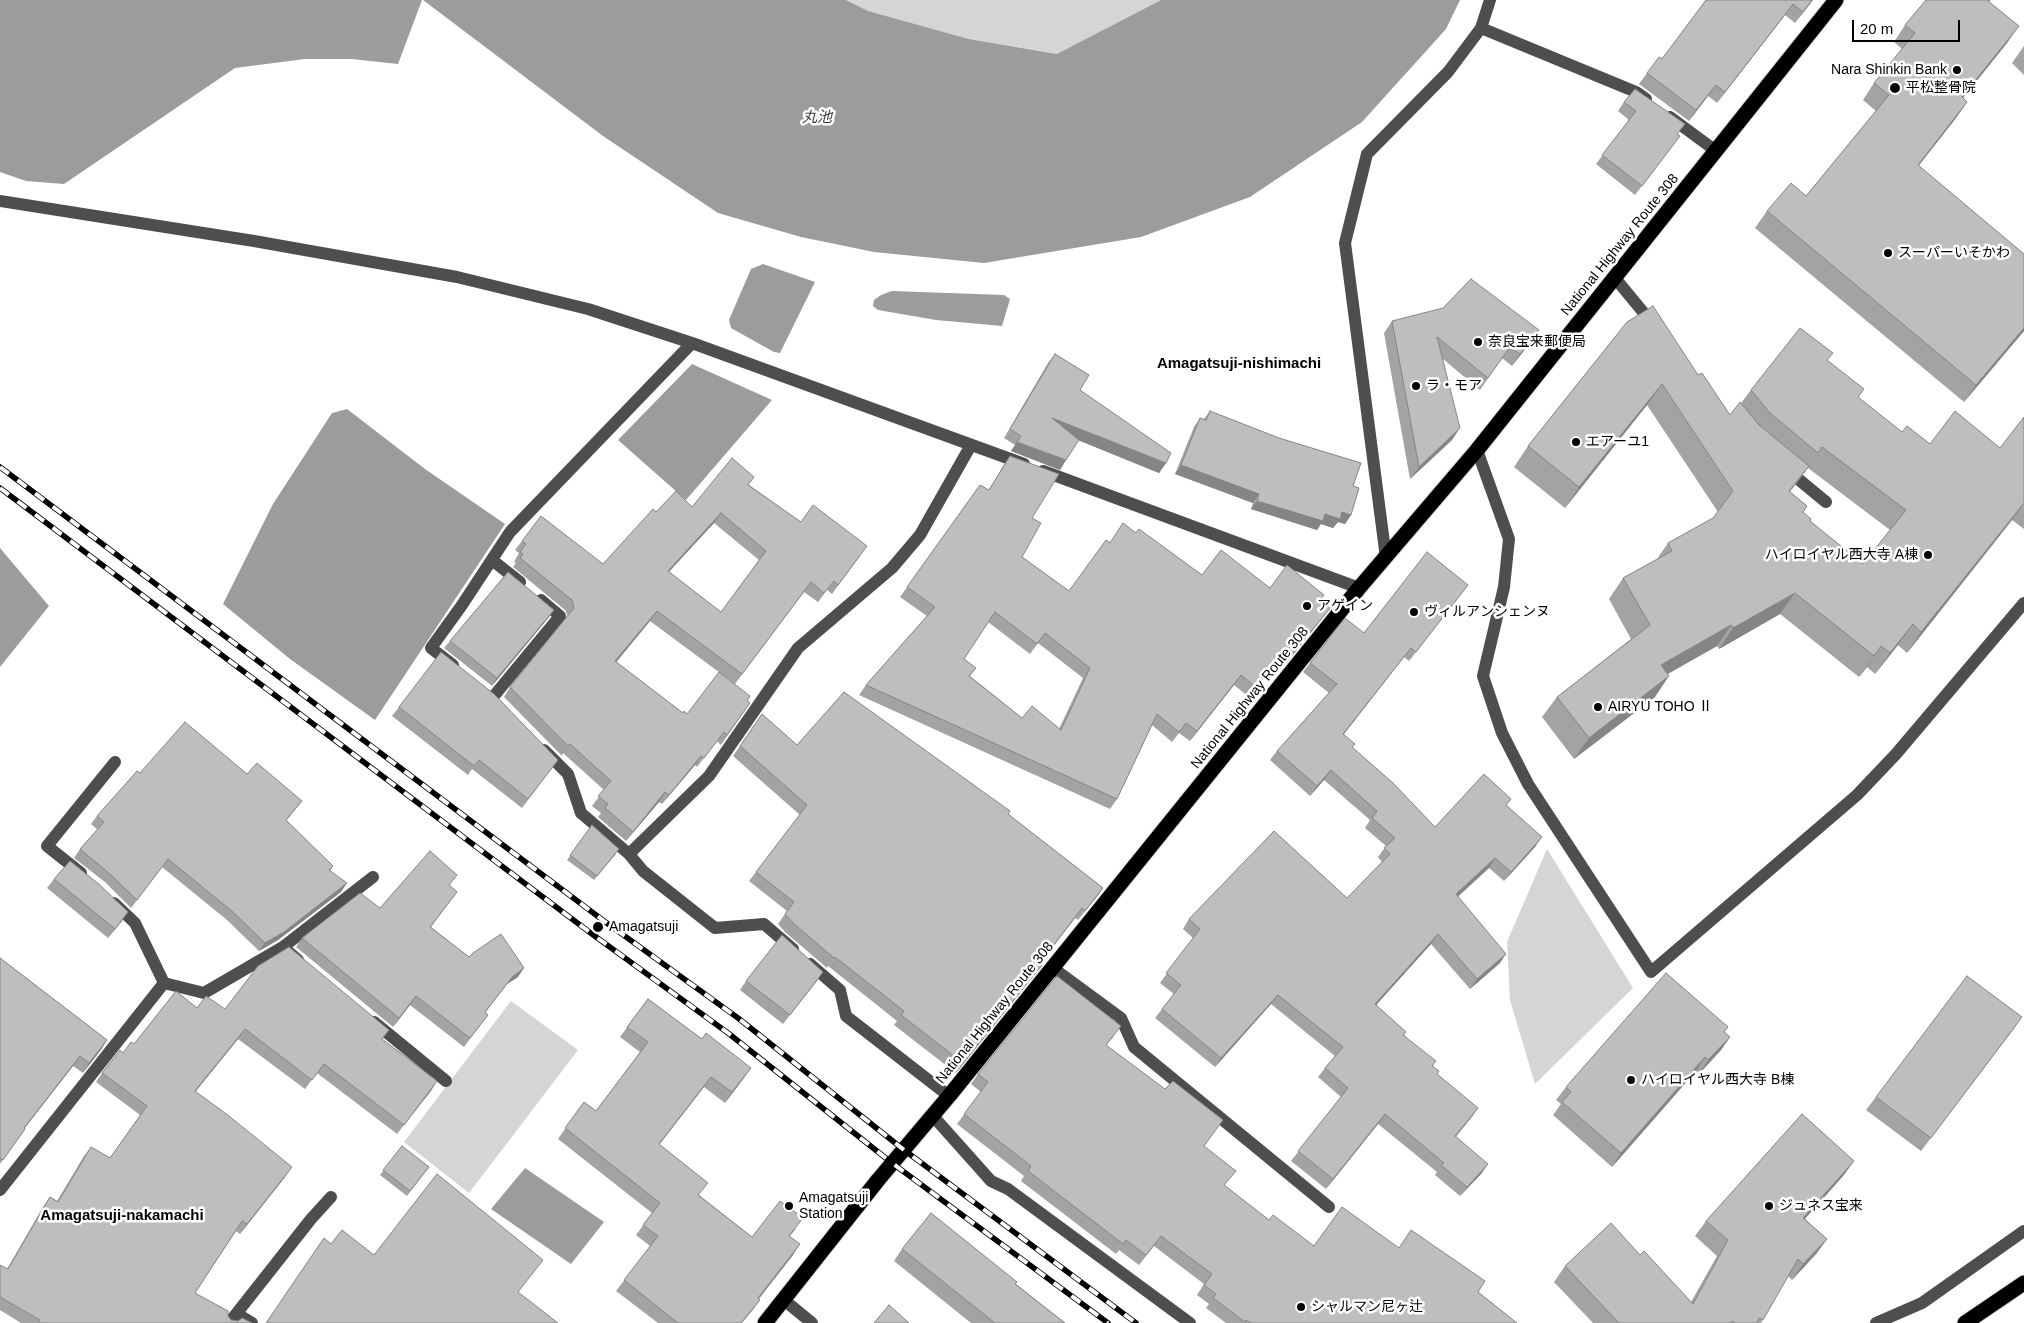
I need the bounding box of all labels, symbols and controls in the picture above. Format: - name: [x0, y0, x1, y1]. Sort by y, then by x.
- scale bar: [1854, 10, 1962, 42]
- text: 20 m: [1860, 20, 1893, 37]
- place label: Nara Shinkin Bank: [1831, 62, 1947, 78]
- marker: Nara Shinkin Bank: [1951, 64, 1963, 76]
- place label: 平松整骨院: [1906, 80, 1976, 96]
- marker: 平松整骨院: [1888, 81, 1902, 95]
- water label: 丸池: [802, 109, 832, 127]
- street label: National Highway Route 308: [1558, 171, 1682, 319]
- place label: スーパーいそかわ: [1898, 245, 2010, 261]
- marker: スーパーいそかわ: [1882, 247, 1894, 259]
- place label: 奈良宝来郵便局: [1488, 334, 1586, 350]
- marker: 奈良宝来郵便局: [1472, 336, 1484, 348]
- district label: Amagatsuji-nishimachi: [1157, 355, 1321, 373]
- place label: ラ・モア: [1426, 378, 1482, 394]
- marker: ラ・モア: [1410, 380, 1422, 392]
- place label: エアーユ1: [1586, 434, 1649, 450]
- marker: エアーユ1: [1570, 436, 1582, 448]
- place label: ハイロイヤル西大寺 A棟: [1765, 547, 1918, 563]
- marker: ハイロイヤル西大寺 A棟: [1922, 549, 1934, 561]
- place label: アゲイン: [1317, 598, 1373, 614]
- marker: アゲイン: [1301, 600, 1313, 612]
- place label: ヴィルアンシェンヌ: [1424, 604, 1550, 620]
- marker: ヴィルアンシェンヌ: [1408, 606, 1420, 618]
- street label: National Highway Route 308: [1188, 624, 1312, 772]
- place label: AIRYU TOHO Ⅱ: [1608, 699, 1713, 715]
- marker: AIRYU TOHO Ⅱ: [1592, 701, 1604, 713]
- place label: Amagatsuji: [609, 919, 678, 935]
- marker: Amagatsuji: [591, 920, 605, 934]
- street label: National Highway Route 308: [933, 939, 1057, 1087]
- place label: ハイロイヤル西大寺 B棟: [1641, 1072, 1794, 1088]
- marker: ハイロイヤル西大寺 B棟: [1625, 1074, 1637, 1086]
- place label: Amagatsuji Station: [799, 1190, 868, 1222]
- place label: ジュネス宝来: [1779, 1198, 1863, 1214]
- marker: Amagatsuji Station: [783, 1200, 795, 1212]
- marker: ジュネス宝来: [1763, 1200, 1775, 1212]
- district label: Amagatsuji-nakamachi: [40, 1207, 204, 1225]
- place label: シャルマン尼ヶ辻: [1311, 1299, 1423, 1315]
- marker: シャルマン尼ヶ辻: [1295, 1301, 1307, 1313]

